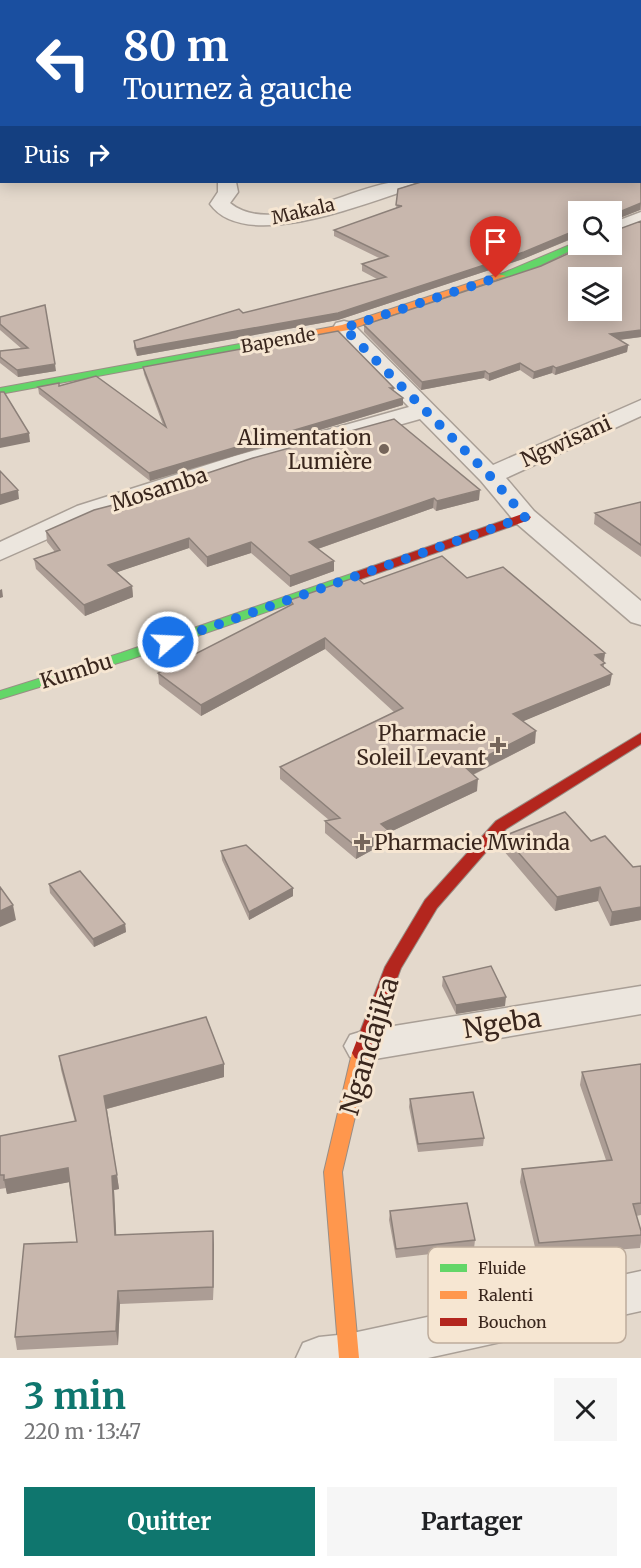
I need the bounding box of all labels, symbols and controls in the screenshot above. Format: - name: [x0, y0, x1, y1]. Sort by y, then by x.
- text: 80 m: [123, 20, 229, 72]
- icon: left: [24, 24, 102, 102]
- text: Tournez à gauche: [123, 72, 352, 106]
- icon: right: [82, 138, 115, 171]
- text: Puis: [24, 141, 70, 169]
- street label: Makala: [269, 193, 337, 229]
- map controls: [568, 201, 622, 321]
- button: search: [568, 201, 622, 255]
- pin: [470, 216, 521, 278]
- icon: arrive: [479, 225, 512, 258]
- button: layers: [568, 267, 622, 321]
- street label: Bapende: [239, 322, 317, 358]
- street label: Ngwisani: [516, 409, 616, 473]
- place label: Alimentation Lumière: [237, 424, 372, 475]
- marker: Alimentation Lumière: [377, 442, 391, 456]
- street label: Mosamba: [108, 461, 210, 517]
- position arrow: [136, 610, 200, 674]
- street label: Kumbu: [37, 647, 115, 695]
- place label: Pharmacie Soleil Levant: [356, 720, 486, 771]
- marker: Pharmacie Soleil Levant: [491, 738, 505, 752]
- place label: Pharmacie Mwinda: [374, 829, 570, 856]
- marker: Pharmacie Mwinda: [355, 835, 369, 849]
- street label: Ngandajika: [332, 973, 406, 1119]
- street label: Ngeba: [461, 1001, 543, 1045]
- legend: [428, 1247, 626, 1343]
- text: Fluide: [478, 1258, 526, 1278]
- text: Ralenti: [478, 1285, 533, 1305]
- text: Bouchon: [478, 1312, 547, 1332]
- text: 3 min: [24, 1374, 126, 1419]
- button: close: [554, 1378, 617, 1441]
- text: 220 m · 13:47: [24, 1419, 141, 1444]
- button: Quitter: [24, 1487, 315, 1556]
- button: Partager: [327, 1487, 617, 1556]

